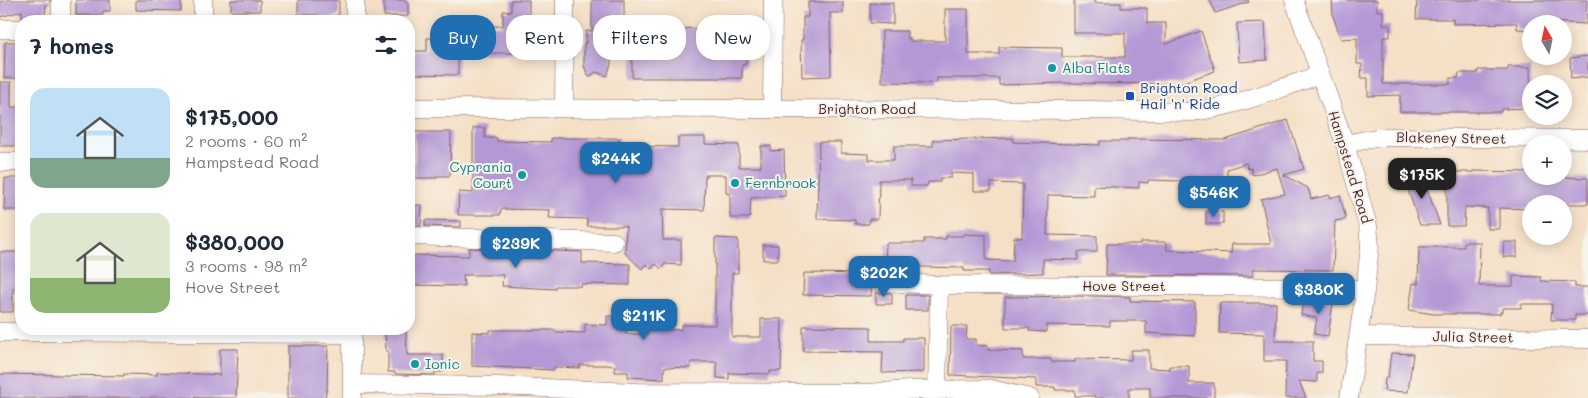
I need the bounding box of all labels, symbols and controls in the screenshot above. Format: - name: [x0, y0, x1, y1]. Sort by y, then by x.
- chip: Buy: [430, 15, 496, 60]
- chip: Rent: [506, 15, 583, 60]
- chip: Filters: [593, 15, 686, 60]
- chip: New: [696, 15, 770, 60]
- north arrow: [1522, 15, 1572, 65]
- map controls: [1522, 15, 1572, 245]
- icon: filters: [372, 31, 400, 59]
- text: 7 homes: [30, 32, 114, 59]
- place label: Alba Flats: [1062, 58, 1130, 77]
- marker: Alba Flats: [1046, 62, 1058, 74]
- button: layers: [1522, 75, 1572, 125]
- place label: Brighton Road Hail 'n' Ride: [1140, 78, 1238, 113]
- marker: Brighton Road Hail 'n' Ride: [1124, 90, 1136, 102]
- street label: Brighton Road: [818, 99, 916, 118]
- text: $175,000: [185, 103, 278, 130]
- icon: home: [70, 108, 130, 168]
- street label: Hampstead Road: [1324, 108, 1377, 226]
- street label: Blakeney Street: [1396, 127, 1506, 148]
- text: 2 rooms · 60 m²: [185, 130, 307, 151]
- button: +: [1522, 135, 1572, 185]
- pin: $244K: [581, 142, 651, 184]
- text: $244K: [591, 147, 641, 168]
- text: Hampstead Road: [185, 151, 319, 172]
- place label: Cyprania Court: [450, 157, 512, 192]
- pin: $175K: [1387, 158, 1457, 200]
- text: $175K: [1399, 163, 1445, 184]
- marker: Cyprania Court: [516, 169, 528, 181]
- place label: Fernbrook: [745, 173, 816, 192]
- pin: $546K: [1179, 176, 1249, 218]
- marker: Fernbrook: [729, 177, 741, 189]
- text: $546K: [1189, 181, 1239, 202]
- button: −: [1522, 195, 1572, 245]
- pin: $239K: [481, 226, 551, 269]
- text: $380,000: [185, 228, 284, 255]
- text: $239K: [492, 232, 540, 253]
- icon: home: [70, 233, 130, 293]
- text: 3 rooms · 98 m²: [185, 255, 307, 276]
- pin: $202K: [849, 256, 919, 298]
- text: $202K: [860, 261, 908, 282]
- pin: $380K: [1284, 272, 1354, 315]
- text: Hove Street: [185, 276, 280, 297]
- street label: Hove Street: [1082, 276, 1166, 295]
- text: $380K: [1294, 278, 1344, 299]
- pin: $211K: [609, 298, 679, 341]
- text: $211K: [622, 304, 666, 325]
- street label: Julia Street: [1432, 326, 1514, 347]
- place label: Ionic: [425, 354, 460, 373]
- marker: Ionic: [409, 358, 421, 370]

